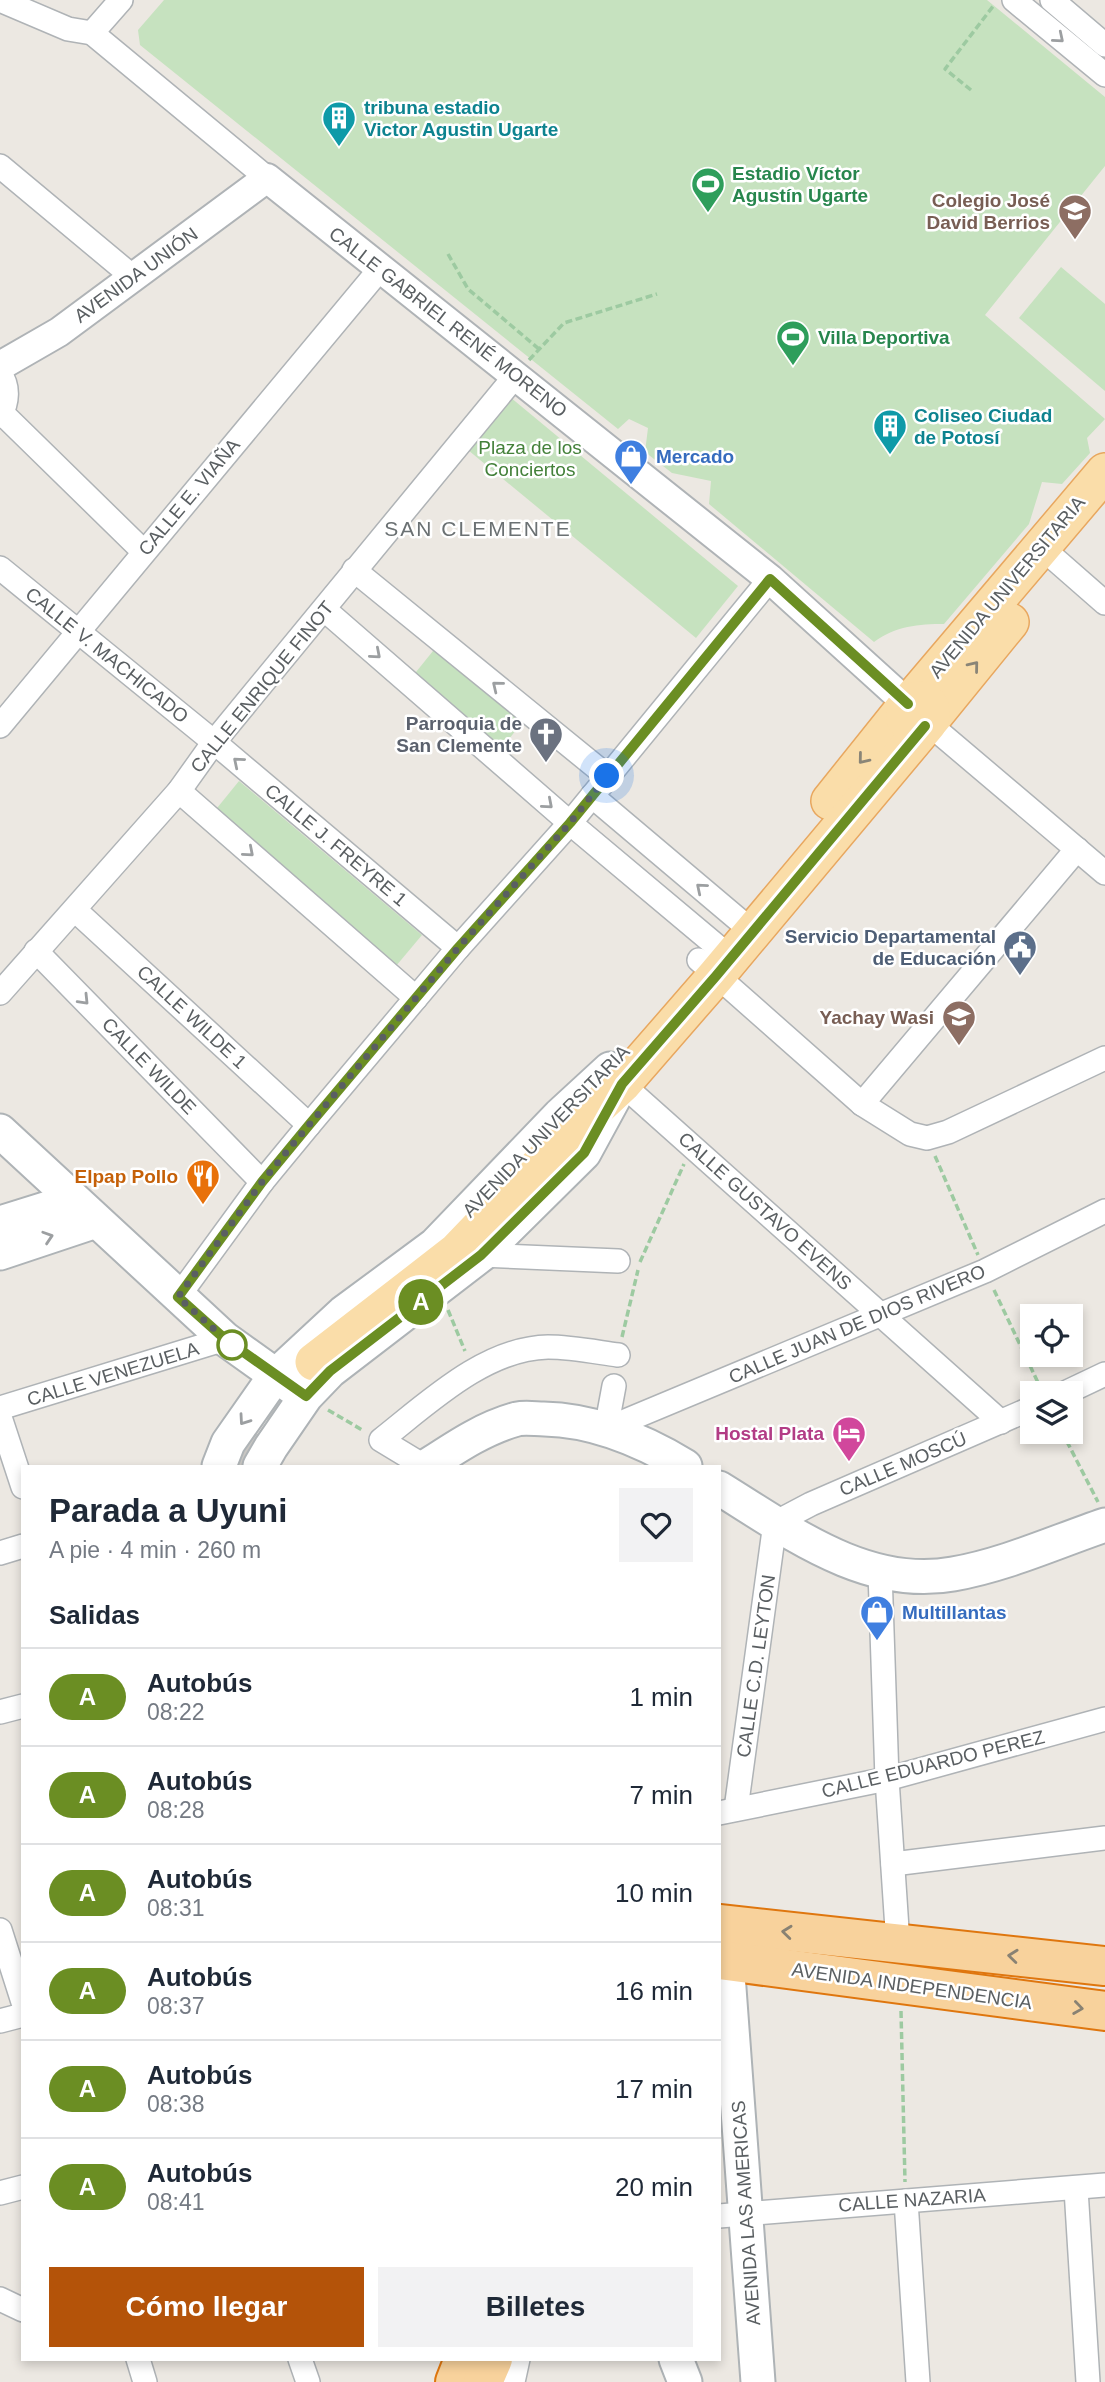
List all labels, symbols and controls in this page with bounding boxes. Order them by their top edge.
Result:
one-way arrow [1052,29,1064,42]
place label: tribuna estadio Victor Agustin Ugarte [364,97,558,140]
building icon: tribuna estadio Victor Agustin Ugarte [320,99,358,148]
place label: Estadio Víctor Agustín Ugarte [732,163,868,206]
sports icon: Estadio Víctor Agustín Ugarte [689,165,727,214]
place label: Colegio José David Berrios [926,190,1050,233]
school or university icon: Colegio José David Berrios [1056,192,1094,241]
street label: AVENIDA UNIÓN [70,223,202,327]
street label: CALLE GABRIEL RENÉ MORENO [325,223,571,421]
sports icon: Villa Deportiva [774,318,812,367]
place label: Villa Deportiva [818,327,950,348]
place label: Coliseo Ciudad de Potosí [914,405,1052,448]
building icon: Coliseo Ciudad de Potosí [871,407,909,456]
street label: CALLE E. VIAÑA [134,434,244,560]
park label: Plaza de los Conciertos [478,437,582,480]
shop icon: Mercado [612,437,650,486]
place label: Mercado [656,446,734,467]
street label: AVENIDA UNIVERSITARIA [925,492,1089,682]
district label: SAN CLEMENTE [384,517,572,540]
street label: CALLE V. MACHICADO [21,583,193,727]
street label: CALLE ENRIQUE FINOT [186,597,338,777]
one-way arrow [368,646,381,658]
one-way arrow [966,662,978,675]
one-way arrow [492,682,504,695]
place label: Parroquia de San Clemente [396,713,522,756]
church icon: Parroquia de San Clemente [527,715,565,764]
one-way arrow [859,752,872,764]
one-way arrow [233,758,246,770]
your location [589,758,624,793]
street label: CALLE J. FREYRE 1 [261,780,411,910]
one-way arrow [540,796,553,808]
one-way arrow [241,844,254,856]
one-way arrow [696,883,709,896]
place label: Servicio Departamental de Educación [785,926,996,969]
public building icon: Servicio Departamental de Educación [1001,928,1039,977]
street label: CALLE WILDE 1 [132,960,252,1074]
one-way arrow [75,992,88,1005]
school or university icon: Yachay Wasi [940,998,978,1047]
place label: Yachay Wasi [820,1007,934,1028]
street label: CALLE WILDE [97,1013,201,1119]
street label: AVENIDA UNIVERSITARIA [458,1041,634,1221]
street label: CALLE GUSTAVO EVENS [674,1128,856,1294]
restaurant icon: Elpap Pollo [184,1157,222,1206]
place label: Elpap Pollo [75,1166,178,1187]
one-way arrow [42,1231,54,1245]
street label: CALLE JUAN DE DIOS RIVERO [726,1260,988,1388]
line badge: A [398,1279,444,1325]
text: A [412,1288,430,1315]
map controls [1020,1304,1083,1444]
button: locate [1020,1304,1083,1367]
unlabelled marker [217,1330,247,1360]
street label: CALLE VENEZUELA [25,1338,202,1410]
button: layers [1020,1381,1083,1444]
one-way arrow [240,1412,252,1425]
hotel icon: Hostal Plata [830,1414,868,1463]
place label: Hostal Plata [715,1423,824,1444]
street label: CALLE MOSCÚ [836,1428,970,1500]
button: heart [619,1488,693,1562]
text: Parada a Uyuni [49,1492,287,1529]
text: A pie · 4 min · 260 m [49,1537,261,1563]
street label: CALLE C.D. LEYTON [733,1573,779,1759]
shop icon: Multillantas [858,1593,896,1642]
text: Salidas [49,1600,140,1630]
place label: Multillantas [902,1602,1007,1623]
text: Autobús [147,1668,252,1698]
text: 1 min [629,1682,693,1712]
text: A [79,1683,96,1710]
text: 08:22 [147,1699,205,1725]
street label: CALLE EDUARDO PEREZ [819,1726,1047,1802]
text: Autobús [147,1766,252,1796]
text: 7 min [629,1780,693,1810]
text: A [79,1781,96,1808]
text: 08:28 [147,1797,205,1823]
text: Autobús [147,1864,252,1894]
text: 10 min [615,1878,693,1908]
text: A [79,1879,96,1906]
text: 08:31 [147,1895,205,1921]
one-way arrow [781,1924,792,1939]
one-way arrow [1007,1949,1018,1964]
street label: AVENIDA INDEPENDENCIA [790,1959,1034,2013]
text: Autobús [147,1962,252,1992]
text: 16 min [615,1976,693,2006]
text: A [79,1977,96,2004]
text: 08:37 [147,1993,205,2019]
one-way arrow [1072,2000,1084,2015]
text: Autobús [147,2060,252,2090]
text: 17 min [615,2074,693,2104]
text: A [79,2075,96,2102]
text: 08:38 [147,2091,205,2117]
street label: AVENIDA LAS AMERICAS [728,2100,764,2326]
text: Autobús [147,2158,252,2188]
text: 20 min [615,2172,693,2202]
text: A [79,2173,96,2200]
street label: CALLE NAZARIA [838,2184,987,2216]
text: 08:41 [147,2189,205,2215]
button: Cómo llegar [49,2267,364,2347]
button: Billetes [378,2267,693,2347]

